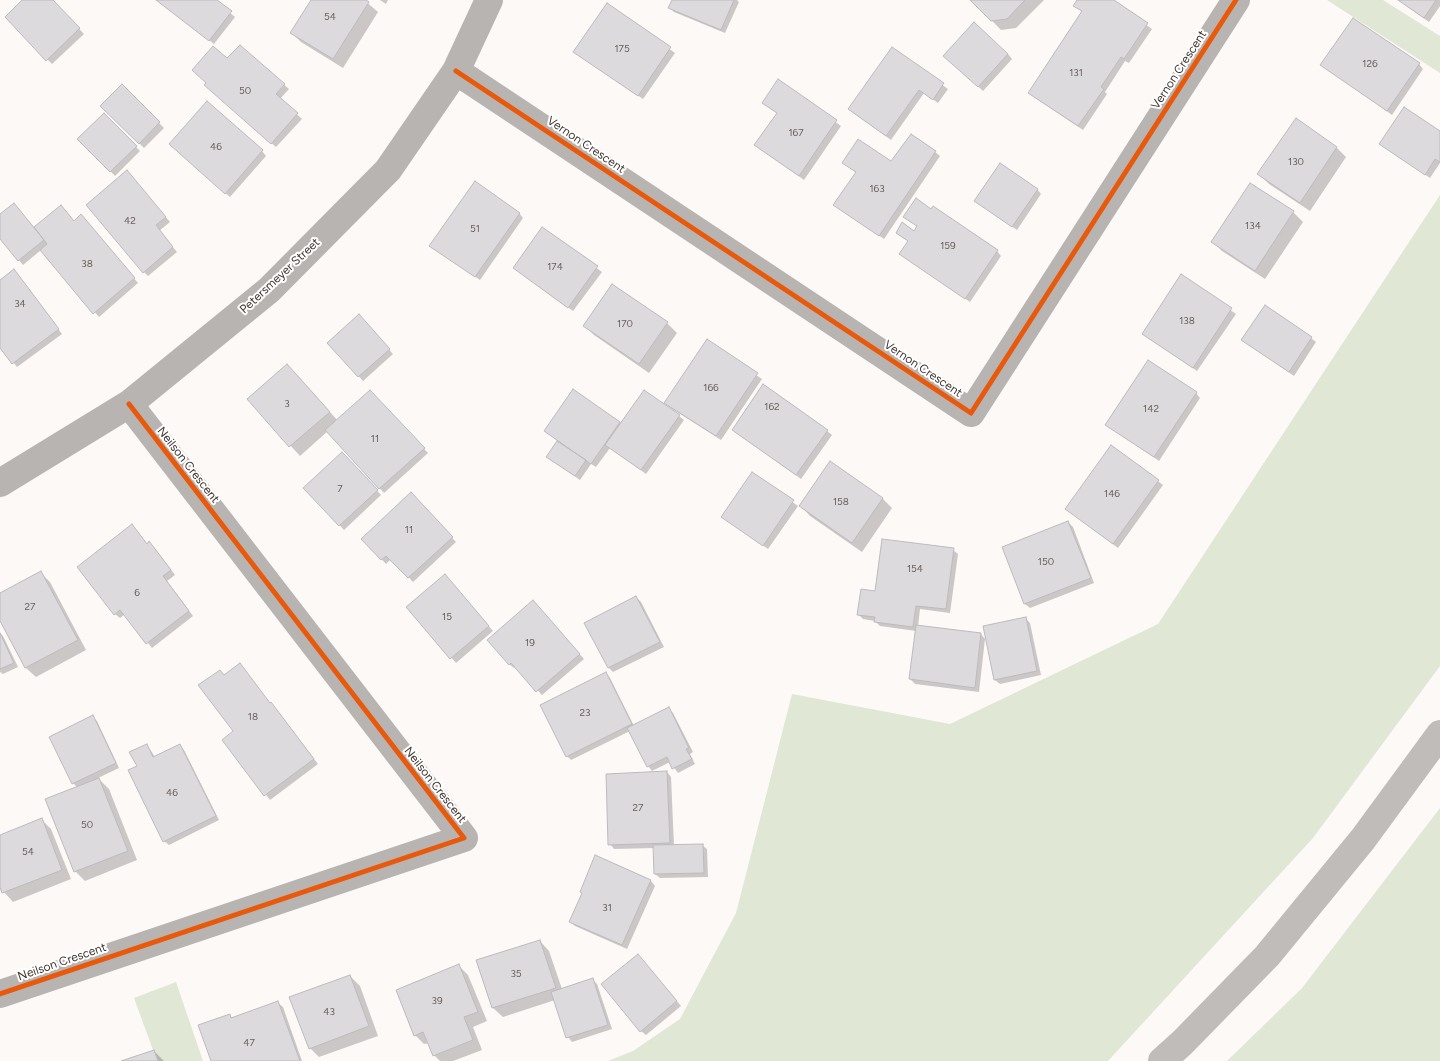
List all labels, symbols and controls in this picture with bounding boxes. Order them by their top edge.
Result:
house number: 54 [324,11,336,23]
street label: Vernon Crescent [1148,28,1210,112]
house number: 175 [614,43,630,55]
house number: 126 [1362,58,1378,70]
house number: 131 [1069,67,1083,79]
house number: 50 [239,85,251,97]
street label: Vernon Crescent [544,114,628,176]
house number: 167 [788,127,804,139]
house number: 46 [210,141,222,153]
house number: 130 [1288,156,1304,168]
house number: 163 [869,183,885,195]
house number: 42 [124,215,136,227]
house number: 134 [1245,220,1261,232]
house number: 51 [470,223,480,235]
street label: Petersmeyer Street [237,235,323,317]
house number: 159 [940,240,956,252]
house number: 38 [81,258,93,270]
house number: 174 [547,261,563,273]
house number: 34 [14,298,26,310]
house number: 138 [1179,315,1195,327]
house number: 170 [617,318,633,330]
street label: Vernon Crescent [881,338,965,400]
house number: 166 [703,382,719,394]
house number: 3 [284,398,290,410]
house number: 162 [764,401,780,413]
house number: 142 [1143,403,1159,415]
street label: Neilson Crescent [154,424,222,506]
house number: 11 [371,433,379,445]
house number: 7 [337,483,343,495]
house number: 146 [1104,488,1120,500]
house number: 158 [833,496,849,508]
house number: 11 [405,524,413,536]
house number: 150 [1038,556,1054,568]
house number: 154 [907,563,923,575]
house number: 6 [134,587,140,599]
house number: 27 [25,601,35,613]
house number: 15 [442,611,452,623]
house number: 19 [525,637,535,649]
house number: 23 [579,707,591,719]
house number: 18 [248,711,258,723]
street label: Neilson Crescent [401,744,469,826]
house number: 46 [166,787,178,799]
house number: 27 [633,802,643,814]
house number: 50 [81,819,93,831]
house number: 54 [22,846,34,858]
house number: 31 [602,902,612,914]
street label: Neilson Crescent [16,940,108,984]
house number: 35 [510,968,522,980]
house number: 39 [431,995,443,1007]
house number: 43 [323,1006,335,1018]
house number: 47 [243,1037,255,1049]

